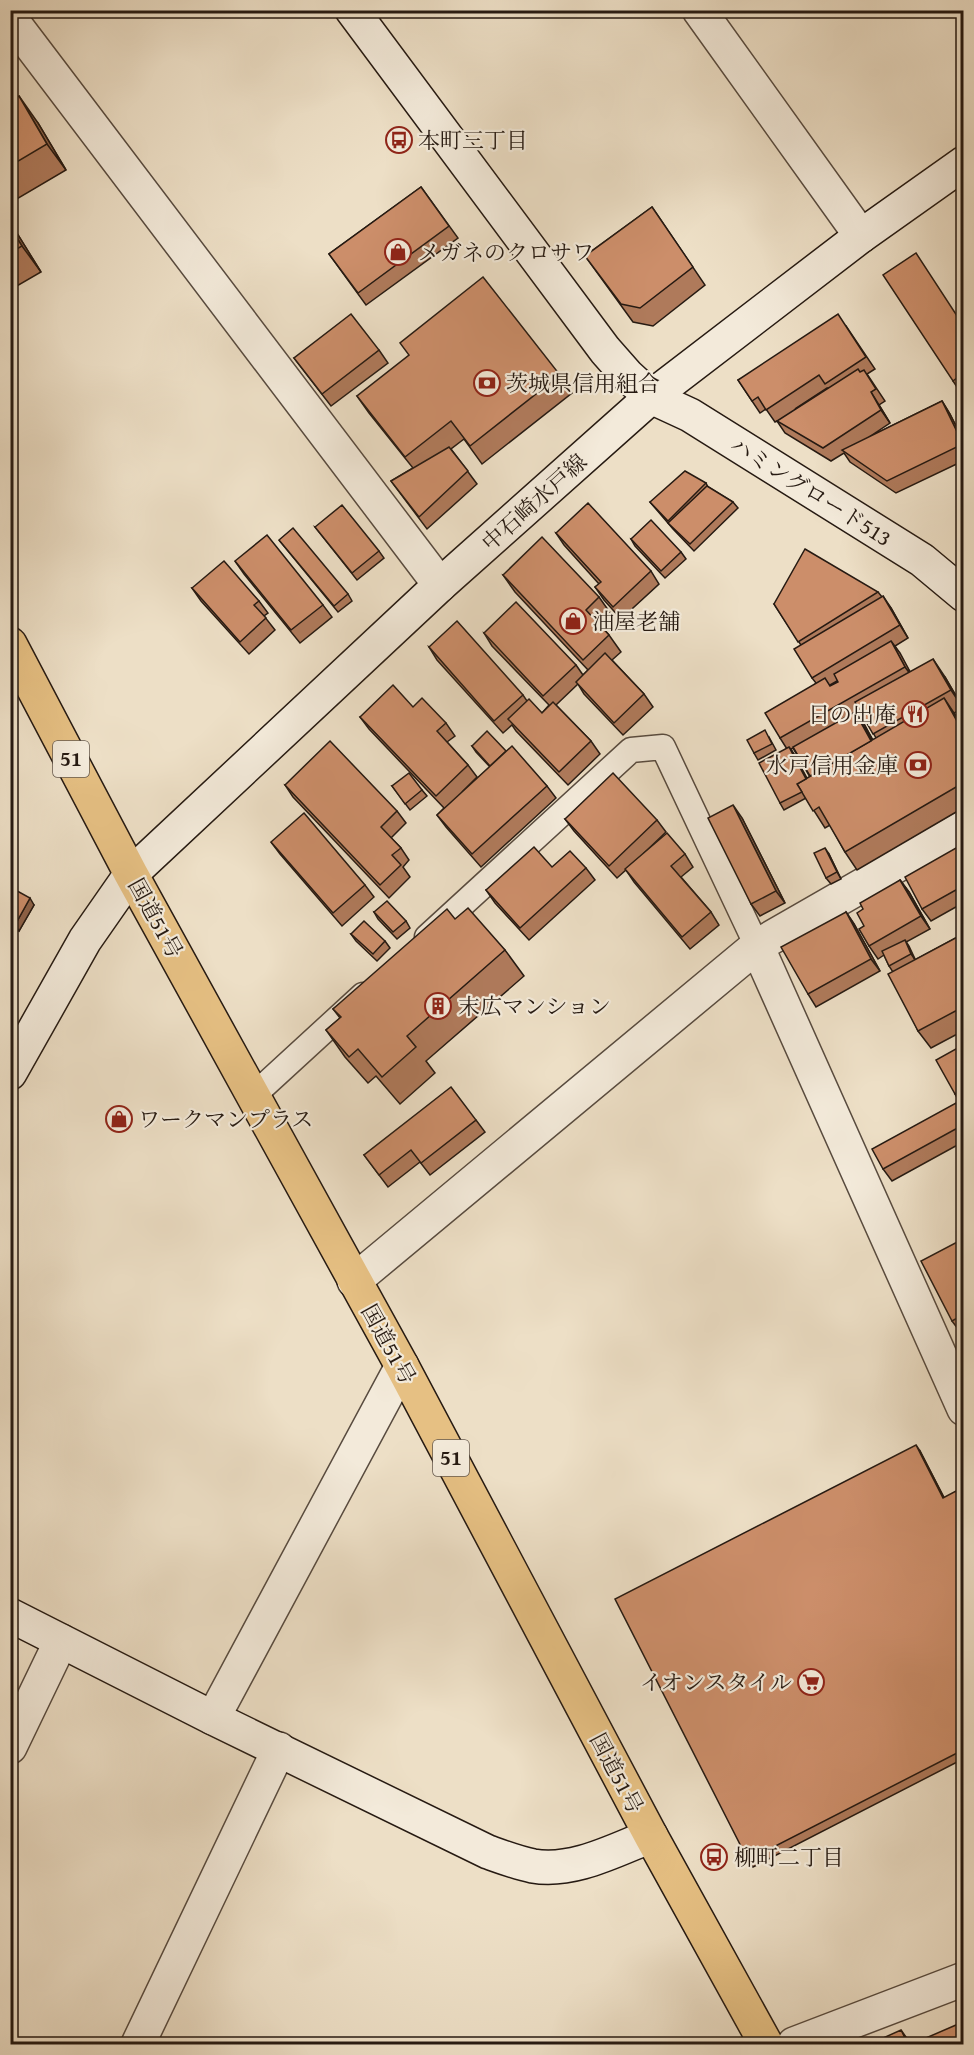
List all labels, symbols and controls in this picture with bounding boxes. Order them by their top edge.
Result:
place label: 本町三丁目 [418,124,528,156]
bus stop icon: 本町三丁目 [384,125,414,155]
place label: メガネのクロサワ [418,236,594,268]
shop icon: メガネのクロサワ [383,237,413,267]
place label: 茨城県信用組合 [506,367,660,399]
bank icon: 茨城県信用組合 [472,368,502,398]
street label: ハミングロード513 [724,428,898,554]
street label: 中石崎水戸線 [474,446,594,558]
place label: 油屋老舗 [592,605,680,637]
shop icon: 油屋老舗 [558,606,588,636]
place label: 日の出庵 [808,698,896,730]
restaurant icon: 日の出庵 [900,699,930,729]
road number: 51 [53,741,89,777]
place label: 水戸信用金庫 [766,749,898,781]
bank icon: 水戸信用金庫 [903,750,933,780]
street label: 国道51号 [121,872,191,964]
place label: 末広マンション [458,990,611,1022]
building icon: 末広マンション [423,991,453,1021]
place label: ワークマンプラス [138,1103,313,1135]
shop icon: ワークマンプラス [104,1104,134,1134]
street label: 国道51号 [354,1298,424,1390]
road number: 51 [433,1440,469,1476]
place label: イオンスタイル [640,1666,792,1698]
supermarket icon: イオンスタイル [796,1667,826,1697]
street label: 国道51号 [582,1727,652,1819]
place label: 柳町二丁目 [734,1841,844,1873]
bus stop icon: 柳町二丁目 [699,1842,729,1872]

